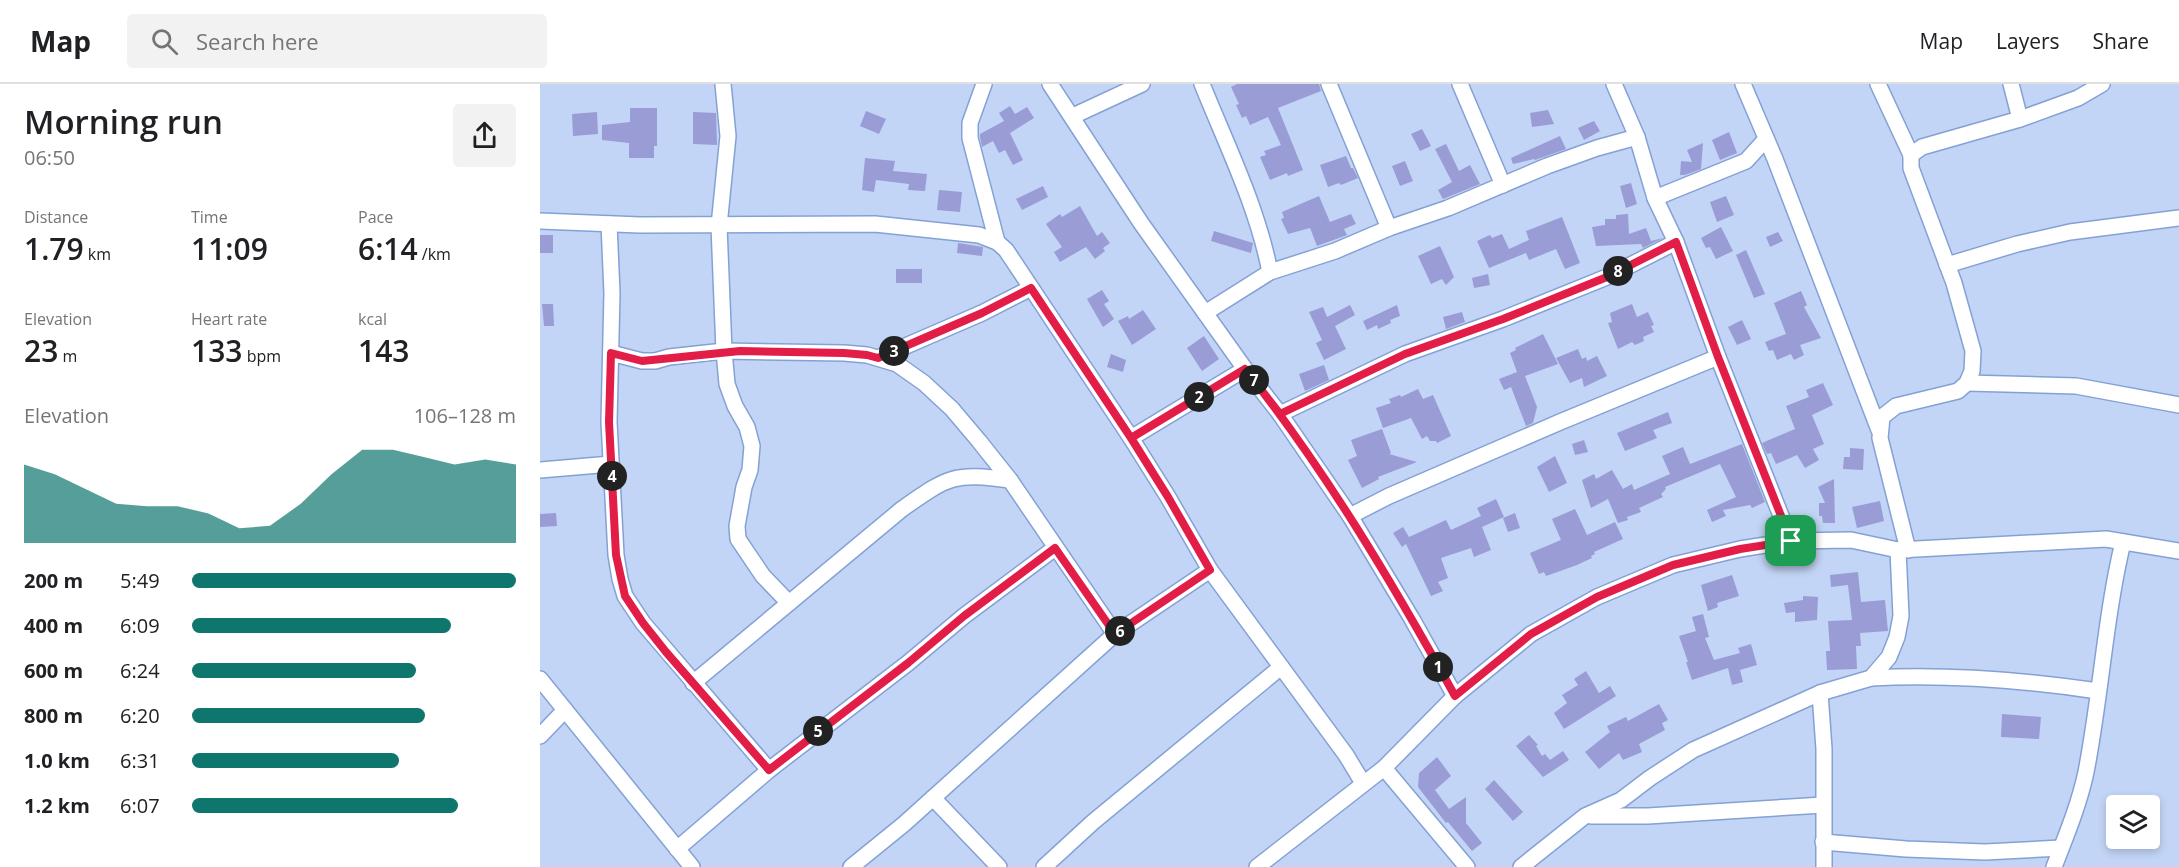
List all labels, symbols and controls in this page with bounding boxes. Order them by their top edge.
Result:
search box [127,14,547,68]
text: Map [30,22,91,60]
icon: search [148,25,181,58]
text: Search here [196,26,319,56]
text: Map [1920,27,1963,55]
text: Layers [1996,27,2060,55]
text: Share [2093,27,2149,55]
text: Morning run [24,99,223,144]
button: share [453,104,516,167]
text: 06:50 [24,144,75,171]
text: Distance [24,206,88,228]
text: Time [191,206,228,228]
text: Pace [358,206,393,228]
text: 1.79 [24,228,84,269]
text: 11:09 [191,228,268,269]
text: 6:14 [358,228,418,269]
text: km [84,243,111,265]
text: /km [418,243,451,265]
pin: 8 [1603,256,1633,286]
text: 8 [1613,260,1623,282]
text: Elevation [24,308,92,330]
text: Heart rate [191,308,267,330]
text: kcal [358,308,387,330]
text: 23 [24,330,58,371]
text: 133 [191,330,242,371]
text: 143 [358,330,409,371]
pin: 3 [879,336,909,366]
text: 3 [889,340,899,362]
text: m [58,345,77,367]
text: bpm [242,345,281,367]
pin: 7 [1239,365,1269,395]
text: 7 [1249,369,1259,391]
pin: 2 [1184,382,1214,412]
text: 2 [1194,386,1204,408]
text: Elevation [24,402,109,429]
text: 106–128 m [414,402,516,429]
pin: 4 [597,461,627,491]
text: 4 [607,465,617,487]
pin [1765,515,1816,566]
icon: arrive [1774,524,1807,557]
text: 200 m [24,567,83,594]
text: 5:49 [120,567,160,594]
text: 400 m [24,612,83,639]
text: 6:09 [120,612,160,639]
pin: 6 [1105,616,1135,646]
text: 6 [1115,620,1125,642]
pin: 1 [1423,652,1453,682]
text: 1 [1433,656,1443,678]
text: 600 m [24,657,83,684]
text: 6:24 [120,657,160,684]
text: 800 m [24,702,83,729]
text: 6:20 [120,702,160,729]
pin: 5 [803,716,833,746]
text: 5 [813,720,823,742]
text: 1.0 km [24,747,90,774]
text: 6:31 [120,747,160,774]
text: 1.2 km [24,792,90,819]
text: 6:07 [120,792,160,819]
map controls [2106,795,2160,849]
button: layers [2106,795,2160,849]

